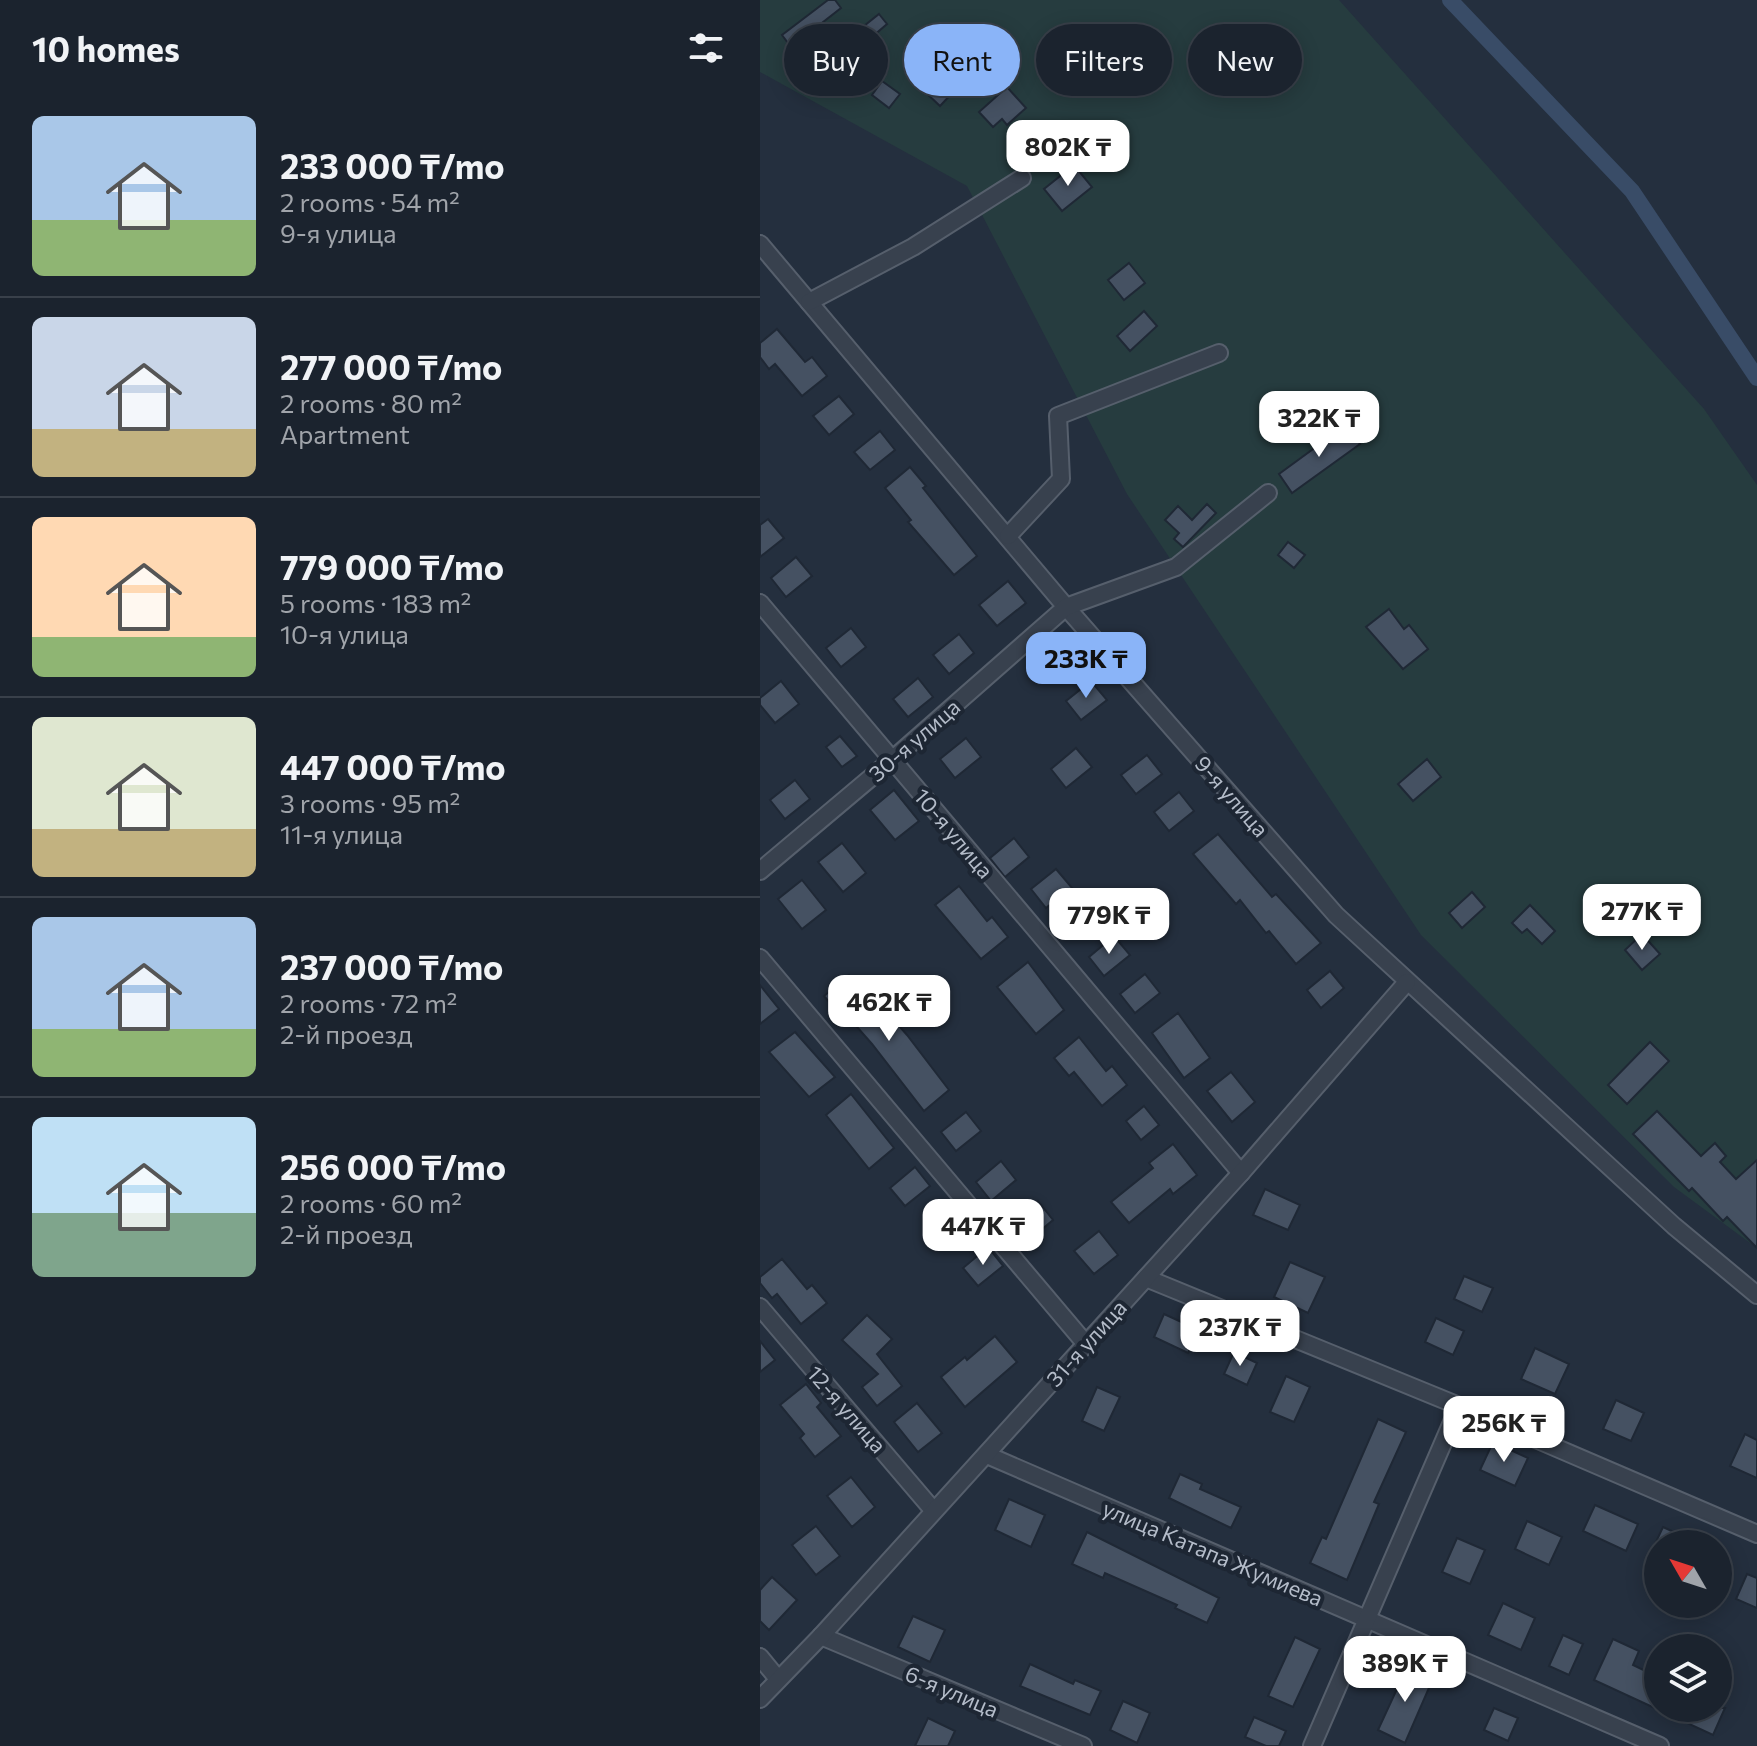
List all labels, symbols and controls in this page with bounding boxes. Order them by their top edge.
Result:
chip: Buy [784,24,888,96]
chip: Rent [904,24,1020,96]
chip: Filters [1036,24,1172,96]
chip: New [1188,24,1302,96]
icon: filters [684,26,728,70]
text: 10 homes [32,27,180,69]
pin: 802K ₸ [1003,120,1133,188]
text: 802K ₸ [1024,130,1112,161]
text: 233 000 ₸/mo [280,144,505,186]
icon: home [96,148,192,244]
text: 2 rooms · 54 m² [280,186,460,217]
text: 9-я улица [280,217,397,248]
text: 277 000 ₸/mo [280,345,502,387]
icon: home [96,349,192,445]
text: 2 rooms · 80 m² [280,387,462,418]
pin: 322K ₸ [1254,391,1384,459]
text: 322K ₸ [1277,401,1361,432]
text: Apartment [280,418,410,449]
text: 779 000 ₸/mo [280,545,504,587]
icon: home [96,549,192,645]
text: 5 rooms · 183 m² [280,587,471,618]
text: 10-я улица [280,618,409,649]
pin: 233K ₸ [1021,632,1151,700]
text: 233K ₸ [1044,642,1128,673]
street label: 30-я улица [863,693,965,787]
text: 447 000 ₸/mo [280,745,506,787]
icon: home [96,749,192,845]
street label: 9-я улица [1189,750,1275,842]
street label: 10-я улица [909,783,999,883]
text: 3 rooms · 95 m² [280,787,460,818]
text: 11-я улица [280,818,403,849]
pin: 277K ₸ [1577,884,1707,952]
pin: 779K ₸ [1044,888,1174,956]
text: 277K ₸ [1601,894,1683,925]
text: 779K ₸ [1067,898,1151,929]
text: 237 000 ₸/mo [280,945,503,987]
icon: home [96,949,192,1045]
pin: 462K ₸ [824,975,954,1043]
text: 462K ₸ [846,985,932,1016]
text: 2 rooms · 72 m² [280,987,457,1018]
text: 2-й проезд [280,1018,412,1049]
text: 256 000 ₸/mo [280,1145,506,1187]
icon: home [96,1149,192,1245]
text: 2 rooms · 60 m² [280,1187,462,1218]
pin: 447K ₸ [918,1199,1048,1267]
text: 447K ₸ [941,1209,1025,1240]
text: 2-й проезд [280,1218,412,1249]
street label: 31-я улица [1040,1294,1132,1392]
pin: 237K ₸ [1175,1300,1305,1368]
text: 237K ₸ [1198,1310,1282,1341]
street label: 12-я улица [802,1360,892,1458]
pin: 256K ₸ [1439,1396,1569,1464]
text: 256K ₸ [1461,1406,1547,1437]
street label: улица Катапа Жумиева [1099,1494,1327,1612]
north arrow [1644,1530,1732,1618]
map controls [1644,1530,1732,1722]
button: layers [1644,1634,1732,1722]
pin: 389K ₸ [1340,1636,1470,1704]
text: 389K ₸ [1362,1646,1448,1677]
street label: 6-я улица [901,1659,1003,1723]

